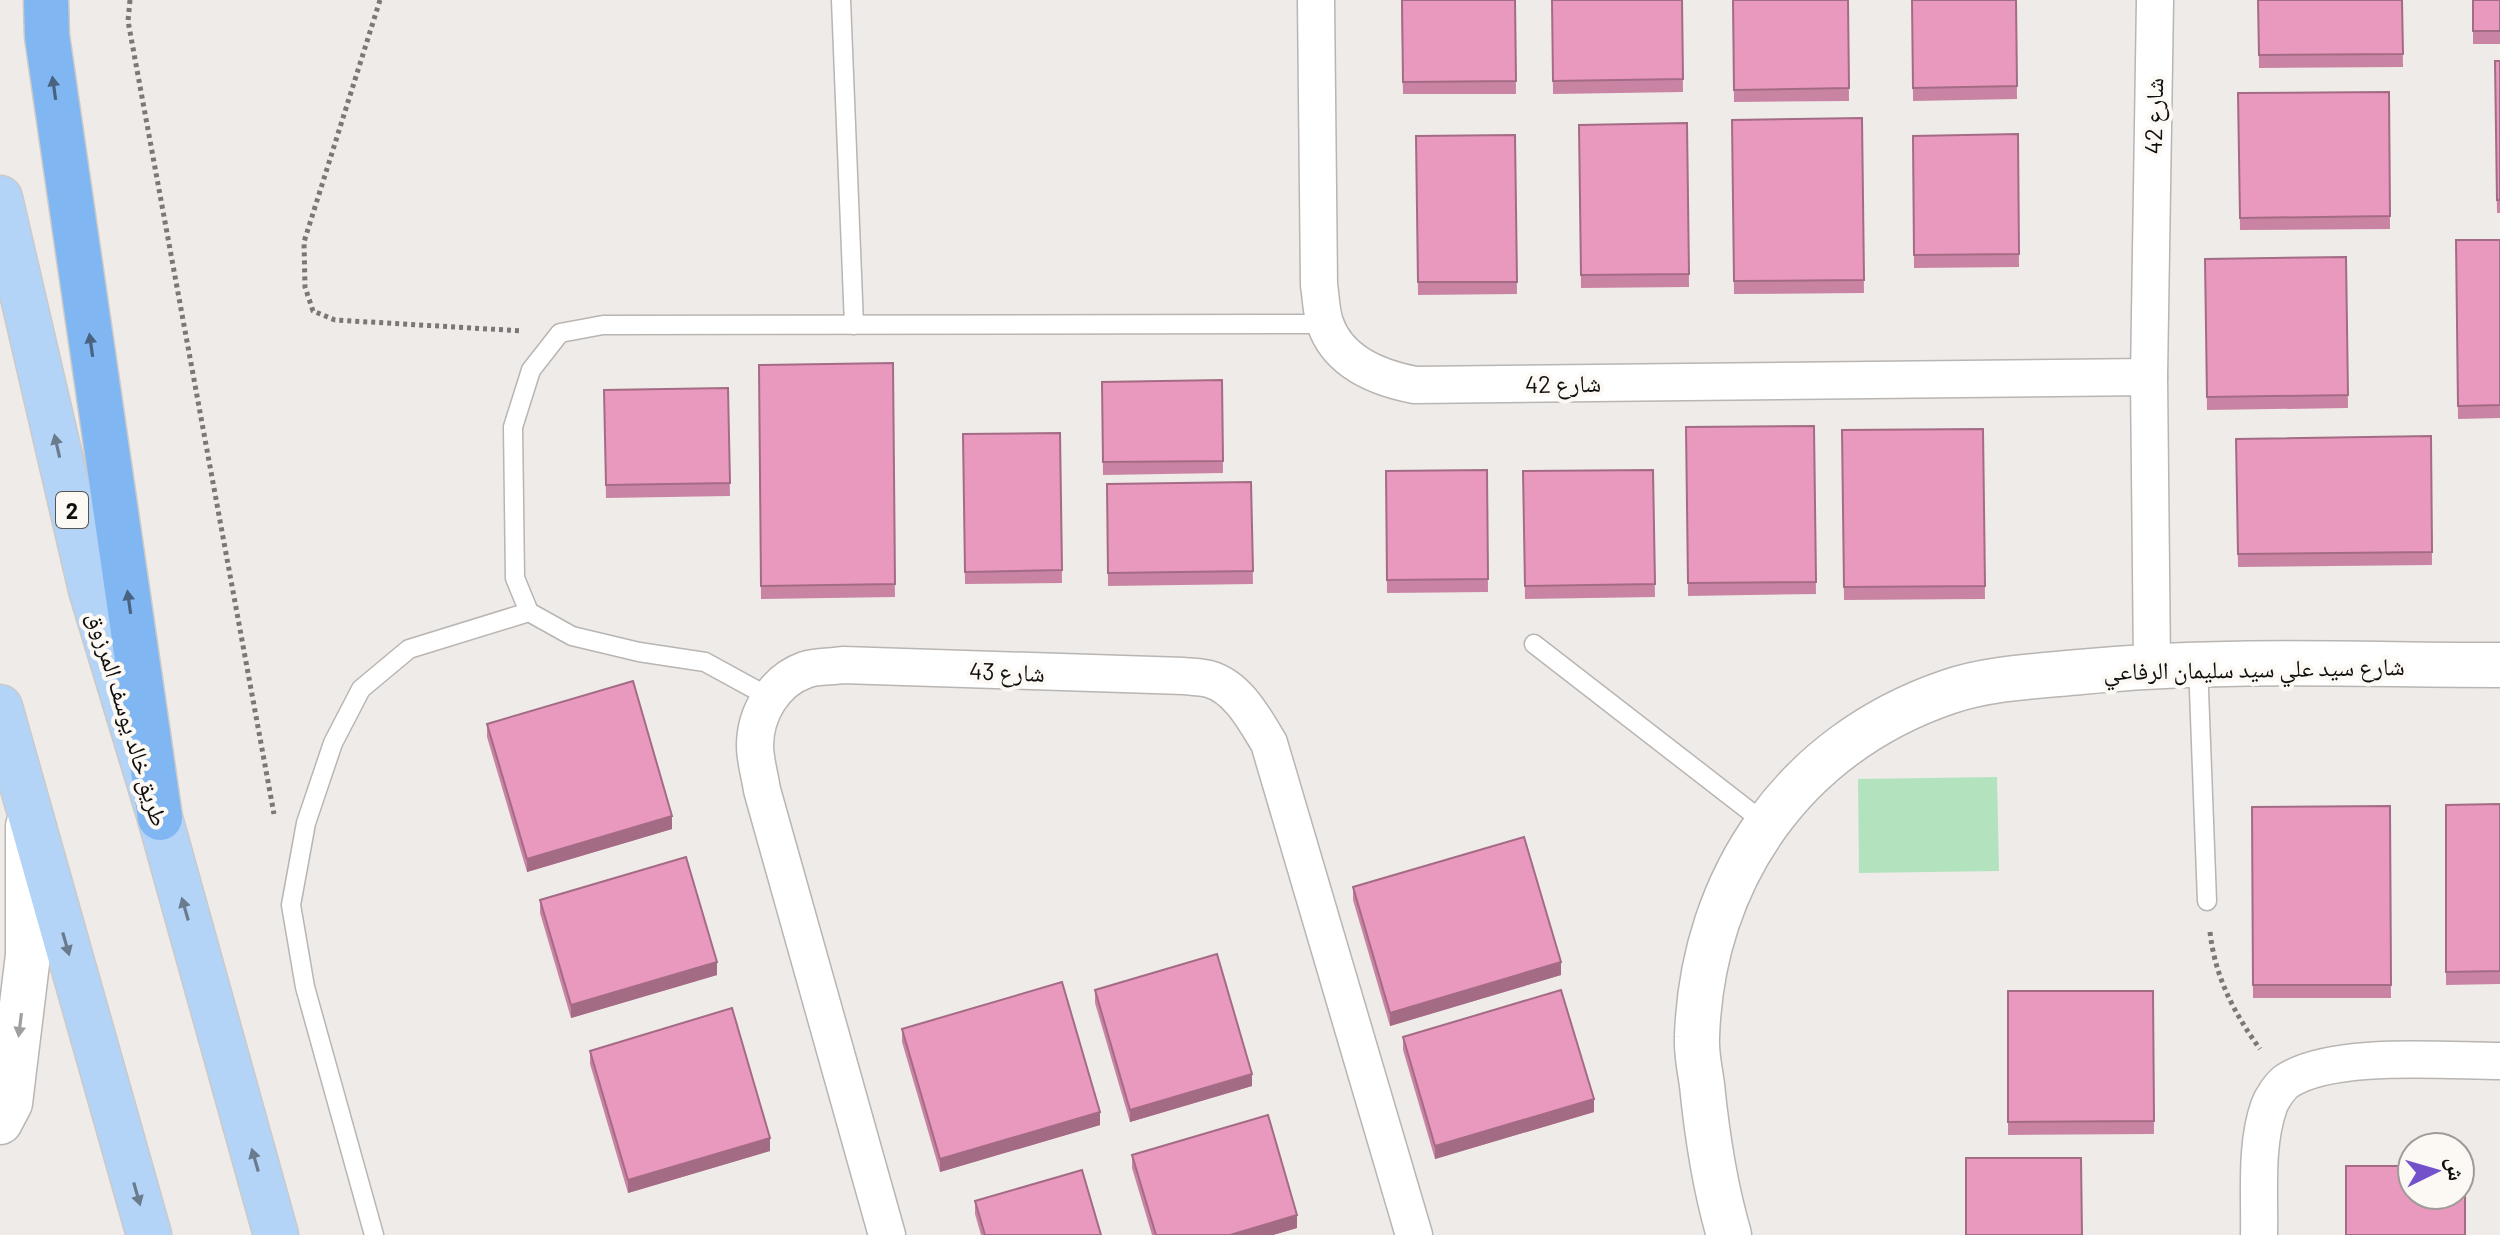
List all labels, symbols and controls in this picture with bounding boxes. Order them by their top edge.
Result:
one-way arrow [47,75,60,100]
street label: شارع 42 [2138,77,2170,155]
one-way arrow [84,332,97,357]
street label: شارع 42 [1524,368,1602,400]
one-way arrow [51,433,63,458]
road number: 2 [56,492,88,528]
one-way arrow [122,589,135,614]
street label: طريق خالد يوسف المرزوق [82,608,175,830]
street label: شارع سيد علي سيد سليمان الرفاعي [2103,651,2405,691]
street label: شارع 43 [968,655,1045,689]
one-way arrow [178,897,191,921]
one-way arrow [60,932,73,956]
one-way arrow [13,1013,26,1038]
north arrow [2396,1131,2476,1211]
one-way arrow [248,1147,261,1171]
text: ش [2441,1156,2471,1182]
one-way arrow [132,1181,144,1206]

